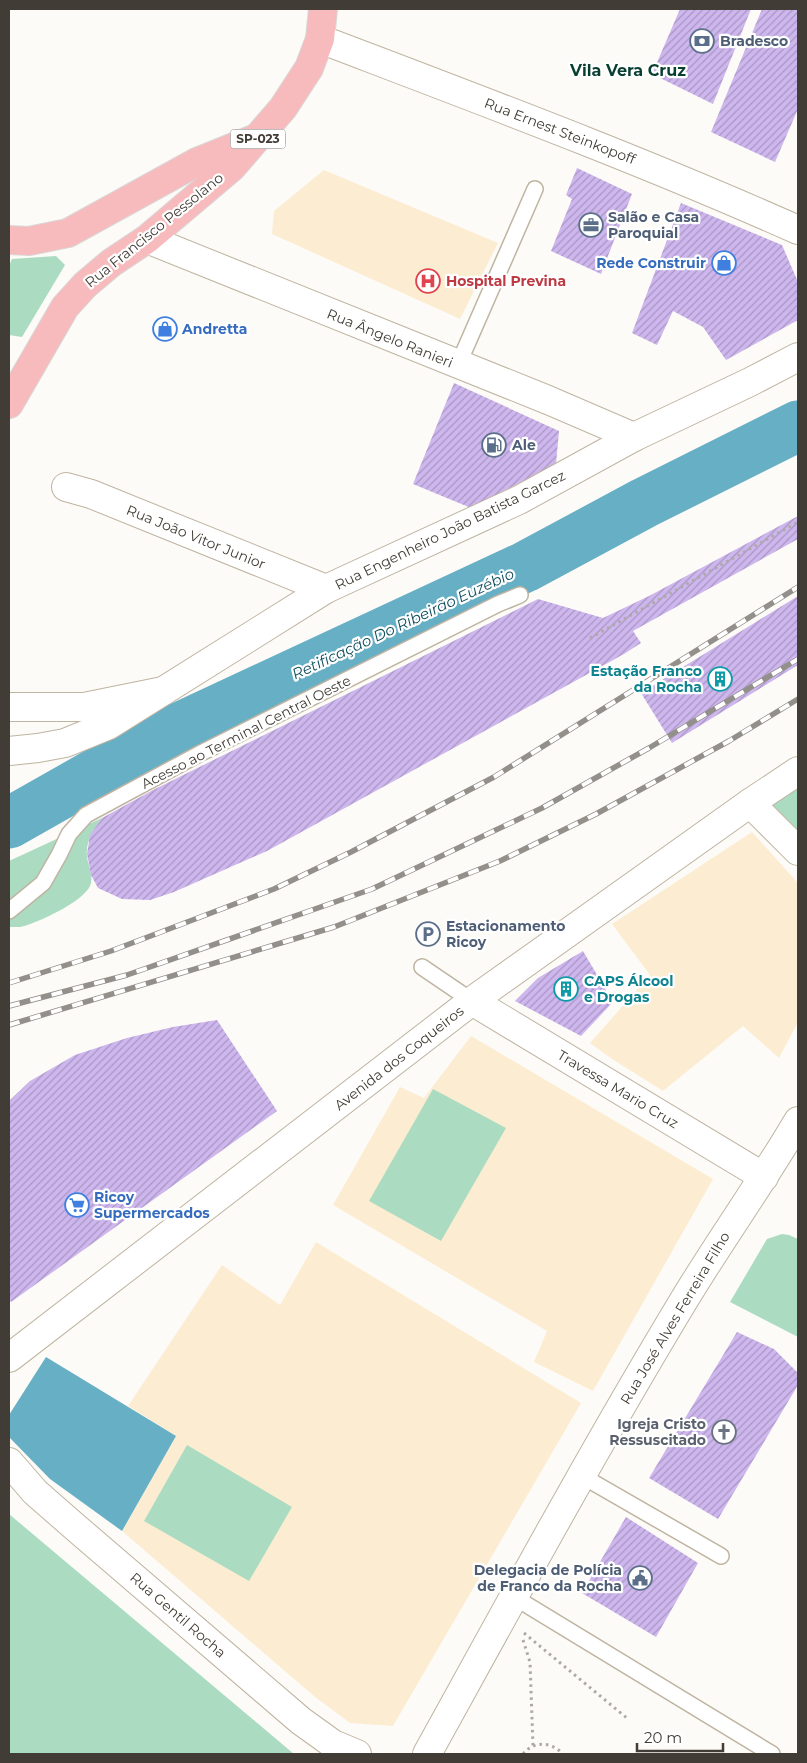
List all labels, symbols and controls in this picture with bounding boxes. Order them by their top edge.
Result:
bank icon: Bradesco [689,28,715,54]
place label: Bradesco [720,32,788,50]
district label: Vila Vera Cruz [569,61,686,80]
street label: Rua Ernest Steinkopoff [482,94,639,169]
road number: SP-023 [230,130,286,148]
street label: Rua Francisco Pessolano [81,169,227,291]
place label: Salão e Casa Paroquial [608,208,699,242]
office icon: Salão e Casa Paroquial [578,212,604,238]
shop icon: Rede Construir [711,250,737,276]
place label: Rede Construir [596,254,706,272]
hospital icon: Hospital Previna [415,268,441,294]
place label: Hospital Previna [446,272,566,290]
street label: Rua Ângelo Ranieri [324,304,456,372]
shop icon: Andretta [152,316,178,342]
place label: Andretta [181,320,247,338]
fuel station icon: Ale [481,432,507,458]
place label: Ale [511,436,536,454]
street label: Rua Engenheiro João Batista Garcez [332,466,568,594]
street label: Rua João Vitor Junior [124,501,269,573]
water label: Retificação Do Ribeirão Euzébio [289,564,517,683]
place label: Estação Franco da Rocha [591,662,702,696]
building icon: Estação Franco da Rocha [707,666,733,692]
street label: Acesso ao Terminal Central Oeste [138,671,354,793]
place label: Estacionamento Ricoy [446,917,566,951]
parking icon: Estacionamento Ricoy [415,921,441,947]
place label: CAPS Álcool e Drogas [584,972,673,1006]
building icon: CAPS Álcool e Drogas [553,976,579,1002]
street label: Avenida dos Coqueiros [331,1002,468,1114]
street label: Travessa Mario Cruz [554,1046,682,1132]
place label: Ricoy Supermercados [94,1188,210,1222]
supermarket icon: Ricoy Supermercados [64,1192,90,1218]
street label: Rua José Alves Ferreira Filho [616,1228,734,1408]
place label: Igreja Cristo Ressuscitado [609,1415,706,1449]
church icon: Igreja Cristo Ressuscitado [711,1419,737,1445]
place label: Delegacia de Polícia de Franco da Rocha [474,1561,622,1595]
public building icon: Delegacia de Polícia de Franco da Rocha [627,1565,653,1591]
street label: Rua Gentil Rocha [126,1568,230,1662]
scale bar [637,1720,723,1752]
text: 20 m [644,1728,682,1747]

